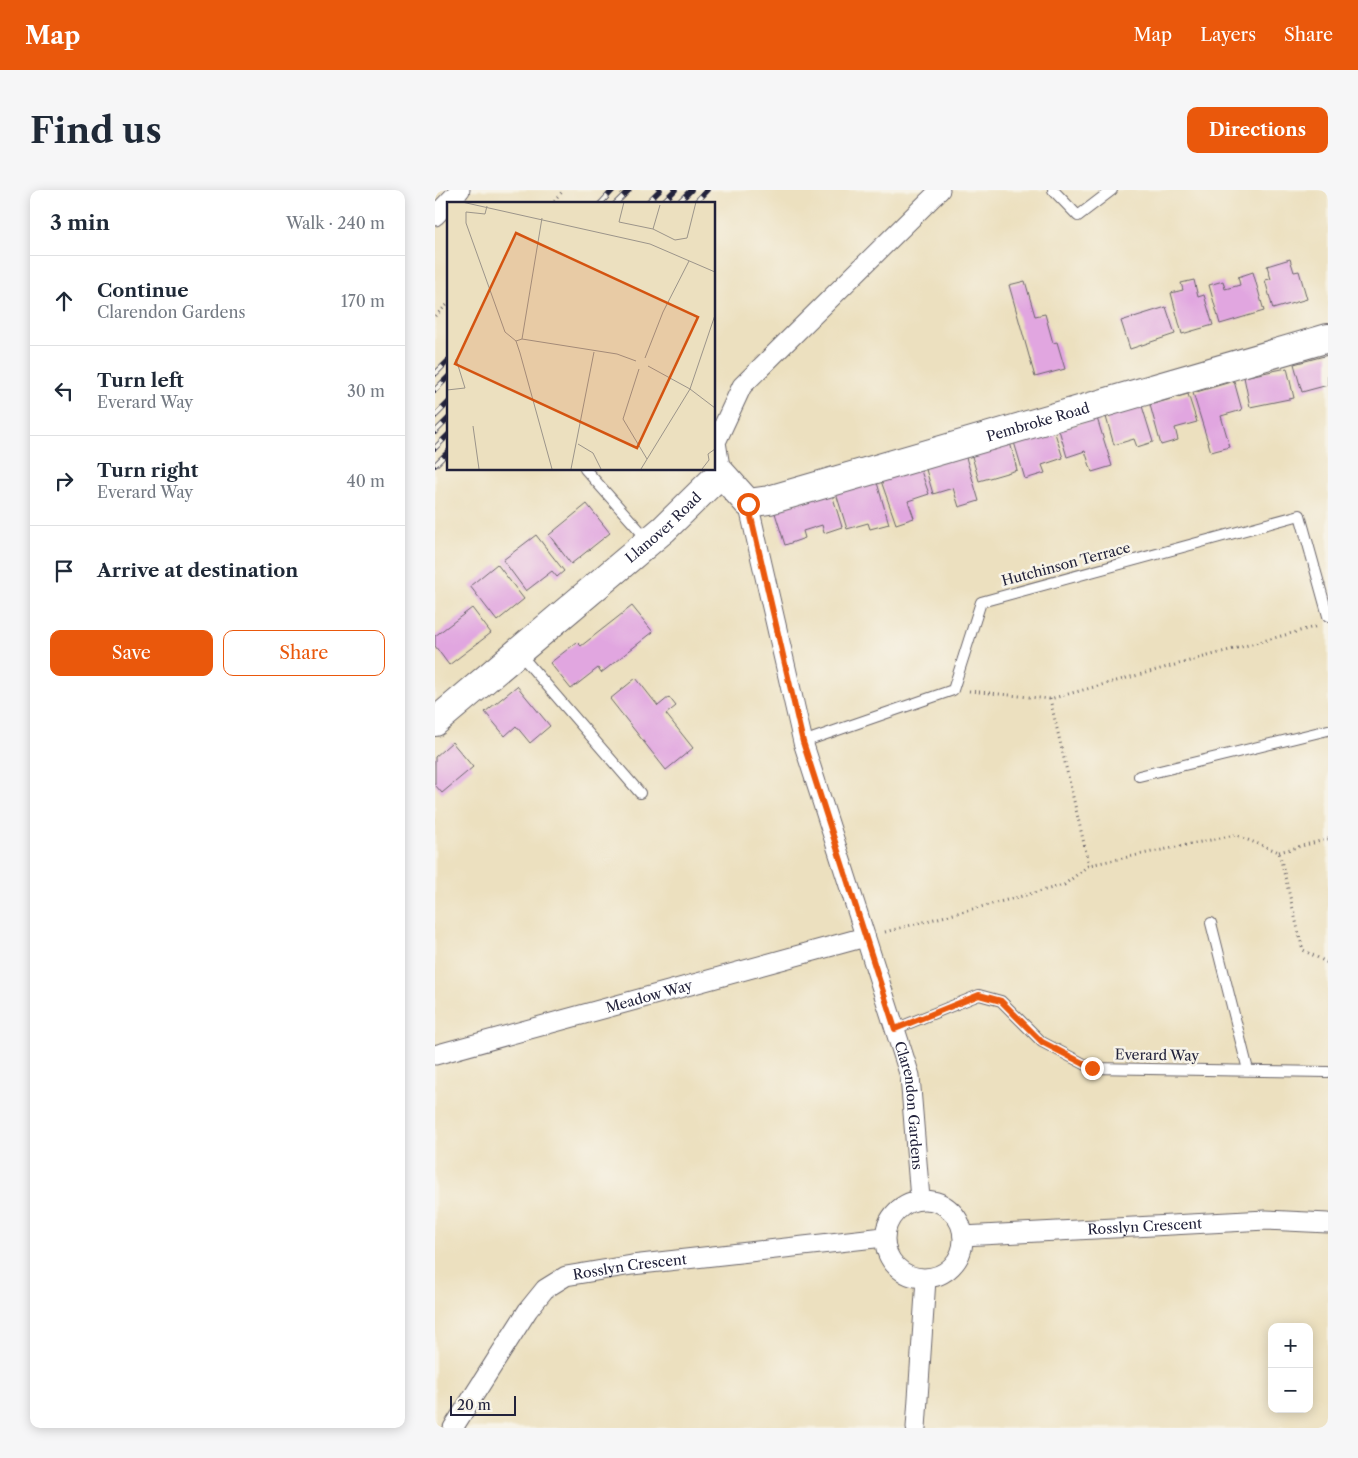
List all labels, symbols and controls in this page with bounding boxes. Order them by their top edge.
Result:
text: Map [25,21,80,50]
text: Map [1134,24,1172,46]
text: Layers [1200,24,1256,46]
text: Share [1284,24,1333,46]
button: Directions [1187,107,1328,153]
text: Find us [30,109,162,152]
inset map [447,202,715,470]
text: 3 min [50,210,110,235]
text: Walk · 240 m [286,213,385,233]
text: Continue [97,279,189,302]
icon: ahead [50,287,78,315]
text: 170 m [341,291,385,311]
text: Clarendon Gardens [97,302,245,322]
text: Turn left [97,369,184,392]
icon: left [50,377,78,405]
text: 30 m [347,381,385,401]
text: Everard Way [97,392,193,412]
street label: Pembroke Road [984,398,1092,445]
text: Turn right [97,459,198,482]
icon: right [50,467,78,495]
text: 40 m [346,471,385,491]
text: Everard Way [97,482,193,502]
street label: Llanover Road [622,488,706,567]
route start [737,493,760,516]
street label: Hutchinson Terrace [1000,538,1133,590]
icon: arrive [50,557,78,585]
text: Arrive at destination [97,559,298,582]
button: Save [50,630,213,676]
button: Share [223,630,385,676]
street label: Meadow Way [604,976,695,1017]
street label: Clarendon Gardens [890,1039,927,1170]
street label: Everard Way [1115,1045,1199,1065]
route end [1081,1057,1104,1080]
street label: Rosslyn Crescent [1087,1214,1203,1238]
street label: Rosslyn Crescent [572,1250,688,1284]
map controls [1268,1323,1313,1413]
button: + [1268,1323,1313,1368]
button: − [1268,1368,1313,1413]
scale bar [450,1393,516,1416]
text: 20 m [457,1396,491,1414]

